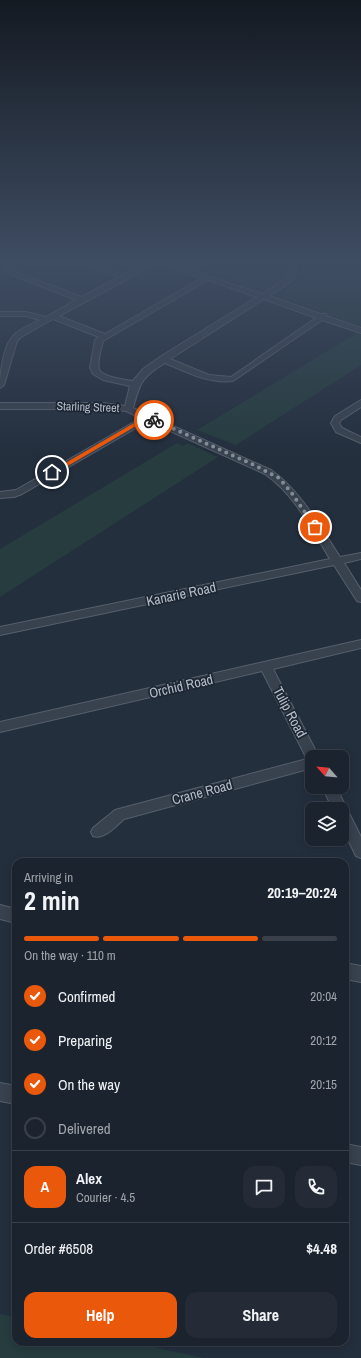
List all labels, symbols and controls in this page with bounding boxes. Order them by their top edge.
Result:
street label: Starling Street [56,398,120,416]
courier [134,400,174,440]
icon: bike [143,409,165,431]
pin [35,455,69,489]
icon: home [41,461,63,483]
pin [298,510,332,544]
icon: bag [304,516,326,538]
street label: Kanarie Road [144,578,218,610]
street label: Orchid Road [147,670,215,702]
street label: Tulip Road [269,683,311,741]
north arrow [305,750,349,794]
map controls [305,750,349,846]
street label: Crane Road [170,775,234,809]
button: layers [305,802,349,846]
text: Arriving in [24,869,73,886]
text: 20:19–20:24 [267,882,337,903]
text: 2 min [24,883,80,918]
text: On the way · 110 m [24,947,116,964]
icon: check [24,985,46,1007]
text: Confirmed [58,986,115,1007]
text: 20:04 [310,988,337,1005]
icon: check [24,1029,46,1051]
text: Preparing [58,1030,112,1051]
text: 20:12 [310,1032,337,1049]
icon: check [24,1073,46,1095]
text: On the way [58,1074,120,1095]
text: 20:15 [310,1076,337,1093]
text: Delivered [58,1118,111,1139]
button: chat [243,1166,285,1208]
button: phone [295,1166,337,1208]
text: Alex [76,1168,102,1189]
text: A [41,1176,49,1197]
text: Courier · 4.5 [76,1189,135,1206]
text: Order #6508 [24,1238,93,1259]
text: $4.48 [306,1238,337,1259]
button: Help [24,1292,177,1338]
button: Share [185,1292,337,1338]

